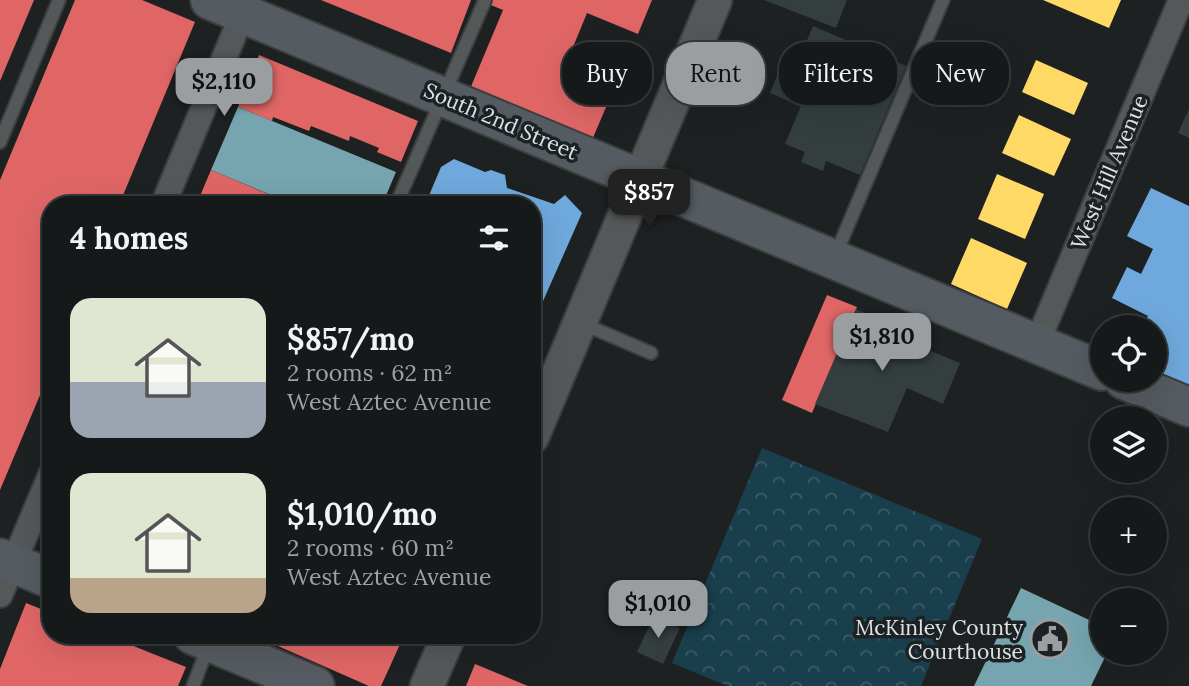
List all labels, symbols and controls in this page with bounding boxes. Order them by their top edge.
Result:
chip: Buy [562,42,652,105]
chip: Rent [666,42,765,105]
chip: Filters [779,42,897,105]
chip: New [911,42,1009,105]
pin: $2,110 [167,58,281,118]
text: $2,110 [192,66,256,95]
street label: South 2nd Street [420,76,583,166]
street label: West Hill Avenue [1064,91,1154,253]
pin: $857 [608,170,690,229]
text: $857 [624,177,674,206]
text: 4 homes [70,219,188,257]
icon: filters [475,219,513,257]
pin: $1,810 [825,314,939,373]
map controls [1090,315,1167,665]
button: locate [1090,315,1167,392]
text: $857/mo [287,320,414,358]
text: $1,810 [849,321,915,350]
icon: home [126,326,210,410]
text: 2 rooms · 62 m² [287,358,452,387]
text: West Aztec Avenue [287,387,491,416]
button: layers [1090,406,1167,483]
text: $1,010/mo [287,495,437,533]
button: + [1090,497,1167,574]
icon: home [126,501,210,585]
text: 2 rooms · 60 m² [287,533,454,562]
text: West Aztec Avenue [287,562,491,591]
pin: $1,010 [601,580,715,640]
text: $1,010 [625,588,691,617]
button: − [1090,588,1167,665]
place label: McKinley County Courthouse [855,614,1023,665]
public building icon: McKinley County Courthouse [1029,618,1071,660]

